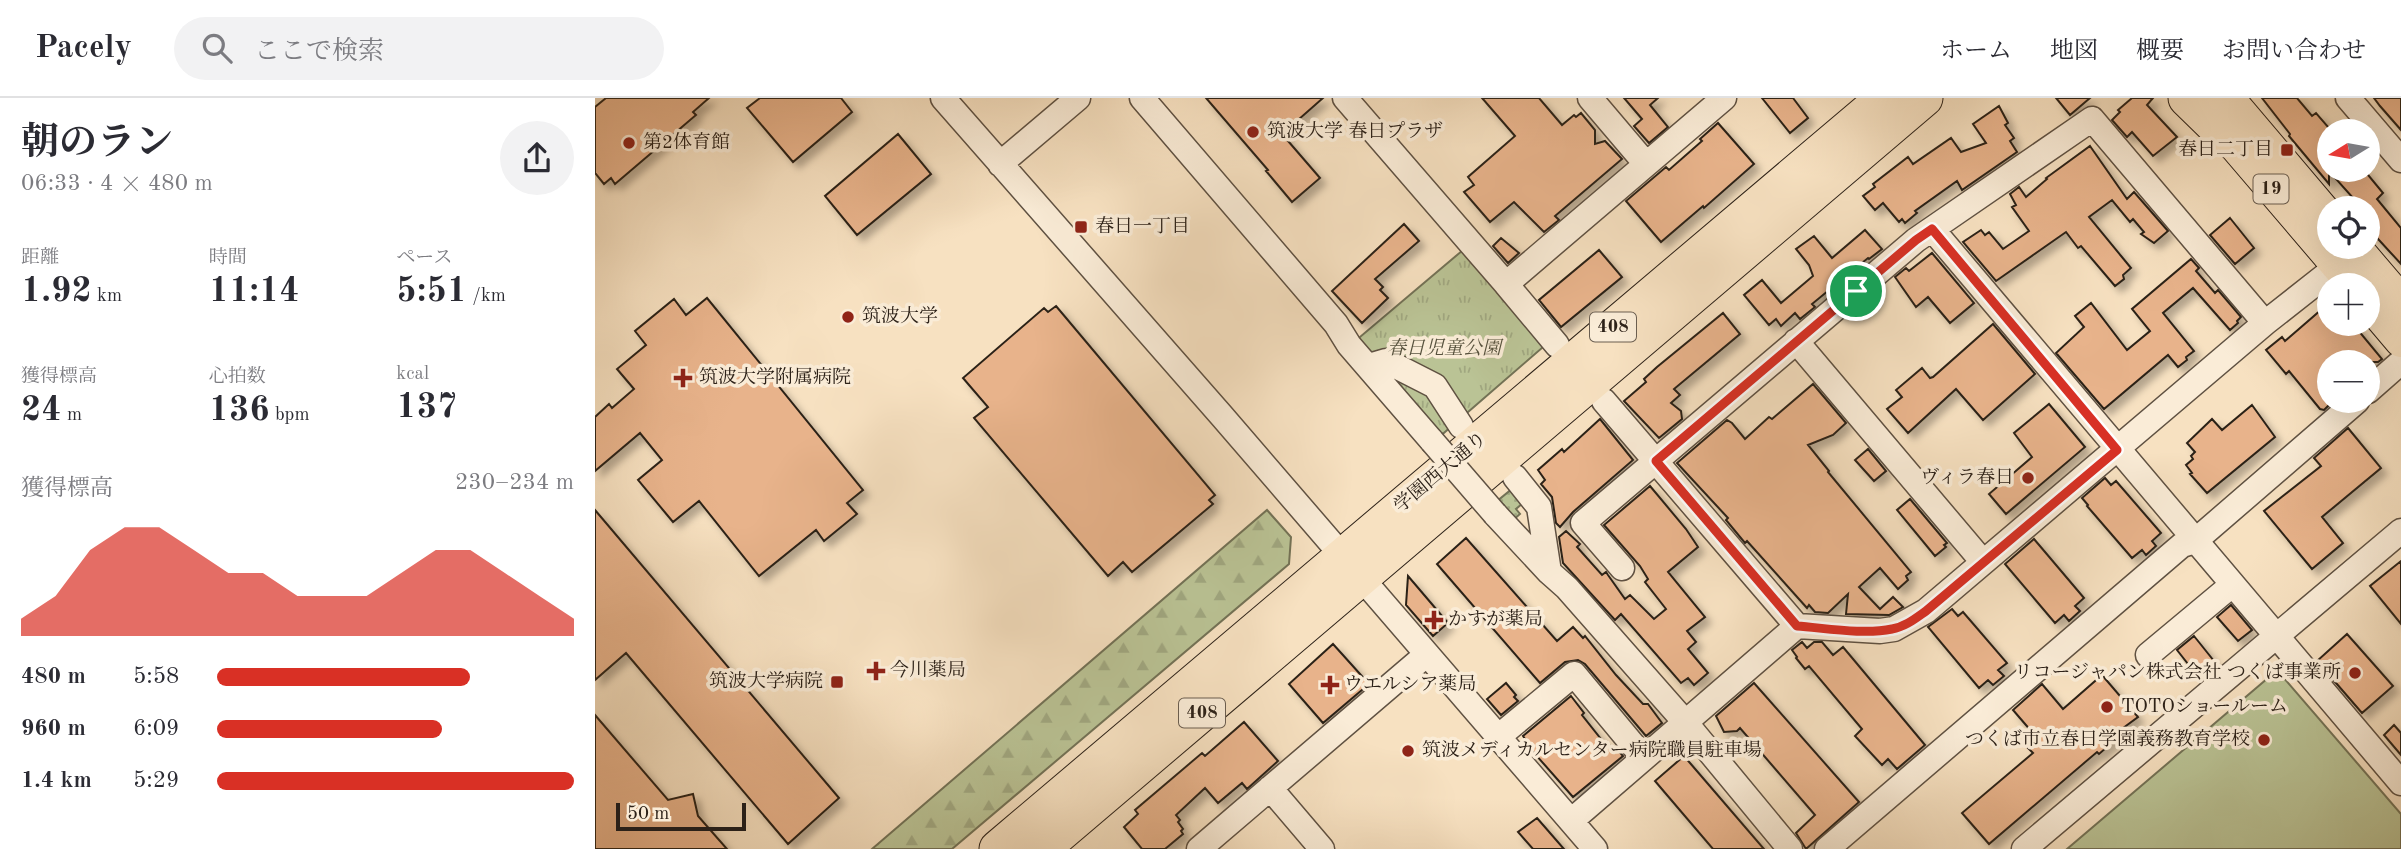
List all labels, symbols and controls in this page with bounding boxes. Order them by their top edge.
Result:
search box [174,17,664,80]
icon: search [198,29,236,67]
text: Pacely [35,32,132,65]
text: ここで検索 [254,39,384,65]
text: ホーム [1940,40,2012,64]
text: 地図 [2050,40,2098,64]
text: 概要 [2136,40,2184,64]
text: お問い合わせ [2222,40,2366,64]
north arrow [2317,119,2380,182]
map controls [2317,119,2380,413]
place label: 筑波大学 春日プラザ [1267,120,1443,142]
button: share [500,121,574,195]
marker: 筑波大学 春日プラザ [1245,124,1261,140]
text: 朝のラン [21,125,173,163]
place label: 第2体育館 [643,132,730,153]
marker: 第2体育館 [621,135,637,151]
place label: 春日二丁目 [2178,138,2273,160]
marker: 春日二丁目 [2279,142,2295,158]
text: 06:33 · 4 × 480 m [21,172,213,195]
road number: 19 [2253,174,2289,204]
button: locate [2317,196,2380,259]
place label: 春日一丁目 [1095,215,1190,237]
marker: 春日一丁目 [1073,219,1089,235]
text: 距離 [21,249,59,268]
text: 時間 [209,249,247,268]
text: ペース [396,249,452,268]
pin [1826,261,1886,321]
icon: arrive [1837,272,1875,310]
button: + [2317,273,2380,336]
text: 1.92 [21,274,92,309]
text: 11:14 [209,274,300,309]
text: 5:51 [396,274,467,309]
text: km [92,287,122,306]
text: /km [467,287,506,306]
place label: 筑波大学 [862,305,938,327]
marker: 筑波大学 [840,309,856,325]
road number: 408 [1590,312,1636,342]
park label: 春日児童公園 [1387,337,1504,359]
button: − [2317,350,2380,413]
text: kcal [396,365,429,384]
place label: 筑波大学附属病院 [699,366,851,388]
text: 獲得標高 [21,368,97,387]
text: 心拍数 [209,368,266,387]
marker: 筑波大学附属病院 [673,368,693,388]
text: 137 [396,390,457,425]
text: 24 [21,393,62,428]
text: 136 [209,393,270,428]
text: m [62,406,82,425]
text: bpm [270,406,310,425]
street label: 学園西大通り [1389,427,1491,517]
place label: ヴィラ春日 [1920,466,2014,488]
marker: ヴィラ春日 [2020,470,2036,486]
text: 230–234 m [455,471,574,494]
text: 獲得標高 [21,477,113,500]
place label: かすが薬局 [1448,609,1543,630]
marker: かすが薬局 [1426,612,1442,628]
place label: 今川薬局 [890,659,966,681]
place label: リコージャパン株式会社 つくば事業所 [2014,661,2341,683]
marker: 今川薬局 [868,663,884,679]
text: 480 m [21,665,86,688]
text: 5:58 [133,665,179,688]
marker: リコージャパン株式会社 つくば事業所 [2347,665,2363,681]
place label: 筑波大学病院 [709,670,823,692]
marker: 筑波大学病院 [829,674,845,690]
place label: ウエルシア薬局 [1344,674,1477,695]
marker: ウエルシア薬局 [1322,677,1338,693]
road number: 408 [1179,698,1225,728]
place label: TOTOショールーム [2121,698,2288,717]
marker: TOTOショールーム [2099,699,2115,715]
text: 960 m [21,717,86,740]
text: 6:09 [133,717,179,740]
place label: つくば市立春日学園義務教育学校 [1965,728,2250,750]
marker: つくば市立春日学園義務教育学校 [2256,732,2272,748]
place label: 筑波メディカルセンター病院職員駐車場 [1422,739,1762,761]
marker: 筑波メディカルセンター病院職員駐車場 [1400,743,1416,759]
text: 1.4 km [21,769,92,792]
text: 5:29 [133,769,179,792]
scale bar [616,800,745,832]
text: 50 m [627,805,669,824]

